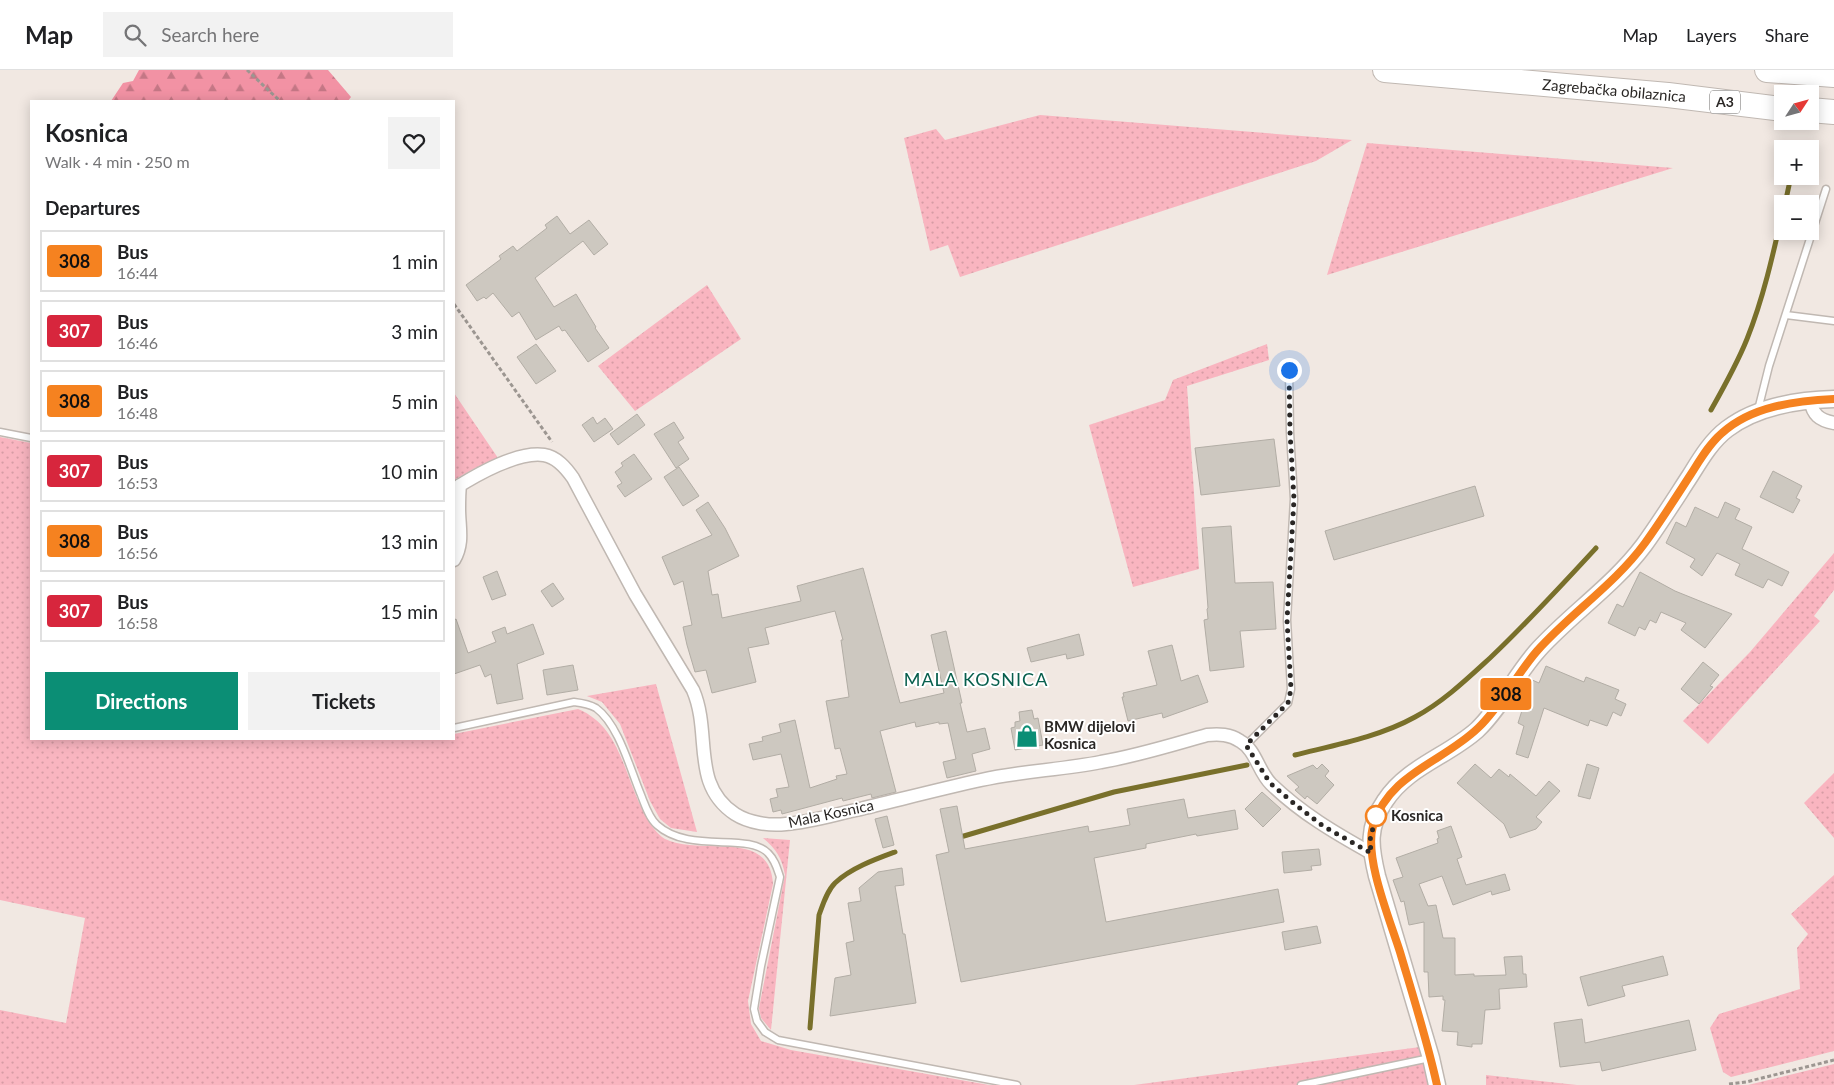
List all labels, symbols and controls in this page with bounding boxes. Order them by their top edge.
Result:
search box [103,12,453,57]
text: Map [25,20,73,49]
icon: search [121,21,149,49]
text: Search here [161,23,259,46]
text: Map [1622,24,1658,46]
text: Layers [1686,24,1737,46]
text: Share [1765,24,1809,46]
street label: Zagrebačka obilaznica [1542,75,1687,105]
north arrow [1774,85,1819,130]
map controls [1774,85,1819,240]
road number: A3 [1710,91,1740,114]
button: heart [388,117,440,169]
text: Kosnica [45,118,128,147]
button: + [1774,140,1819,185]
text: Walk · 4 min · 250 m [45,152,190,171]
button: − [1774,195,1819,240]
text: Departures [45,196,140,219]
text: Bus [117,240,148,263]
text: 308 [59,250,90,272]
text: 1 min [391,250,438,273]
text: 16:44 [117,263,158,282]
text: Bus [117,310,148,333]
text: 307 [59,320,90,342]
text: 3 min [391,320,438,343]
text: 16:46 [117,333,158,352]
your location [1277,358,1302,383]
text: Bus [117,380,148,403]
text: 308 [59,390,90,412]
text: 5 min [391,390,438,413]
text: 16:48 [117,403,158,422]
text: Bus [117,450,148,473]
text: 307 [59,460,90,482]
text: 10 min [380,460,438,483]
text: 16:53 [117,473,158,492]
text: Bus [117,520,148,543]
text: 308 [59,530,90,552]
text: 13 min [380,530,438,553]
text: 16:56 [117,543,158,562]
text: Bus [117,590,148,613]
text: 307 [59,600,90,622]
text: 15 min [380,600,438,623]
text: 16:58 [117,613,158,632]
district label: MALA KOSNICA [904,668,1048,690]
button: Directions [45,672,238,730]
button: Tickets [248,672,440,730]
line badge: 308 [1477,678,1535,710]
text: 308 [1490,683,1522,705]
place label: BMW dijelovi Kosnica [1044,717,1136,752]
shop icon: BMW dijelovi Kosnica [1014,723,1040,749]
street label: Mala Kosnica [786,795,875,831]
marker: Kosnica [1365,805,1387,827]
place label: Kosnica [1391,806,1443,824]

